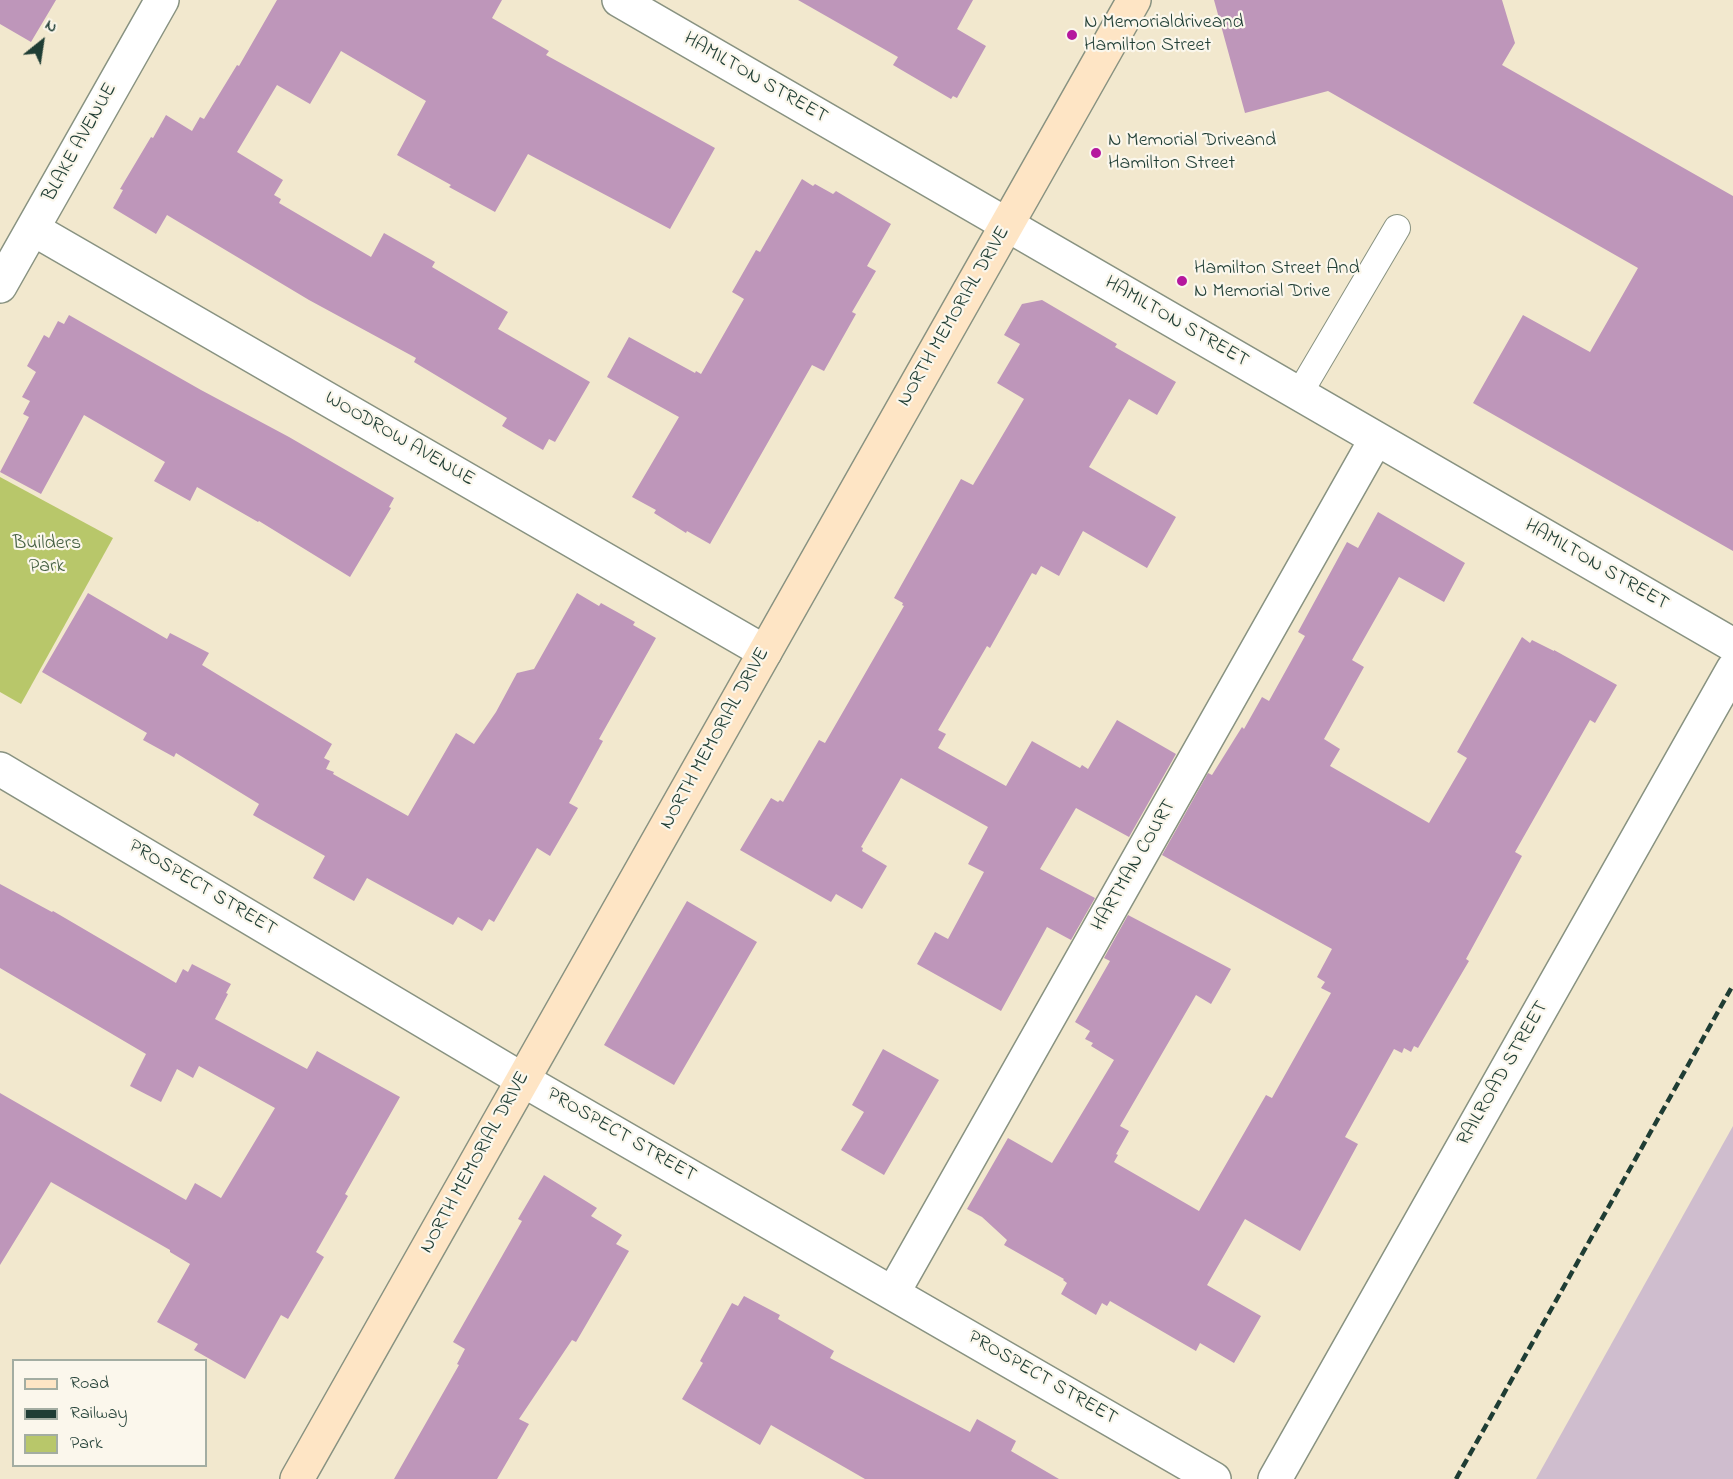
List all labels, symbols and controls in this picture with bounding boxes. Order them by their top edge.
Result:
north arrow [12,12,72,72]
place label: N Memorialdriveand Hamilton Street [1084,12,1244,59]
text: N [40,13,62,40]
street label: HAMILTON STREET [679,28,831,130]
marker: N Memorialdriveand Hamilton Street [1065,28,1079,42]
street label: BLAKE AVENUE [38,79,124,207]
place label: N Memorial Driveand Hamilton Street [1108,130,1276,177]
marker: N Memorial Driveand Hamilton Street [1089,146,1103,160]
street label: NORTH MEMORIAL DRIVE [894,223,1016,411]
place label: Hamilton Street And N Memorial Drive [1194,258,1360,305]
street label: HAMILTON STREET [1100,272,1252,374]
marker: Hamilton Street And N Memorial Drive [1175,274,1189,288]
street label: WOODROW AVENUE [320,387,478,493]
street label: HAMILTON STREET [1520,515,1672,617]
park label: Builders Park [13,533,81,580]
street label: NORTH MEMORIAL DRIVE [656,644,776,834]
street label: HARTMAN COURT [1088,796,1182,936]
street label: PROSPECT STREET [124,835,280,943]
street label: RAILROAD STREET [1453,997,1555,1151]
street label: NORTH MEMORIAL DRIVE [416,1068,536,1258]
street label: PROSPECT STREET [542,1083,700,1189]
street label: PROSPECT STREET [963,1326,1121,1432]
legend [12,1359,207,1467]
text: Road [70,1371,109,1397]
text: Railway [70,1401,127,1427]
text: Park [70,1431,103,1457]

